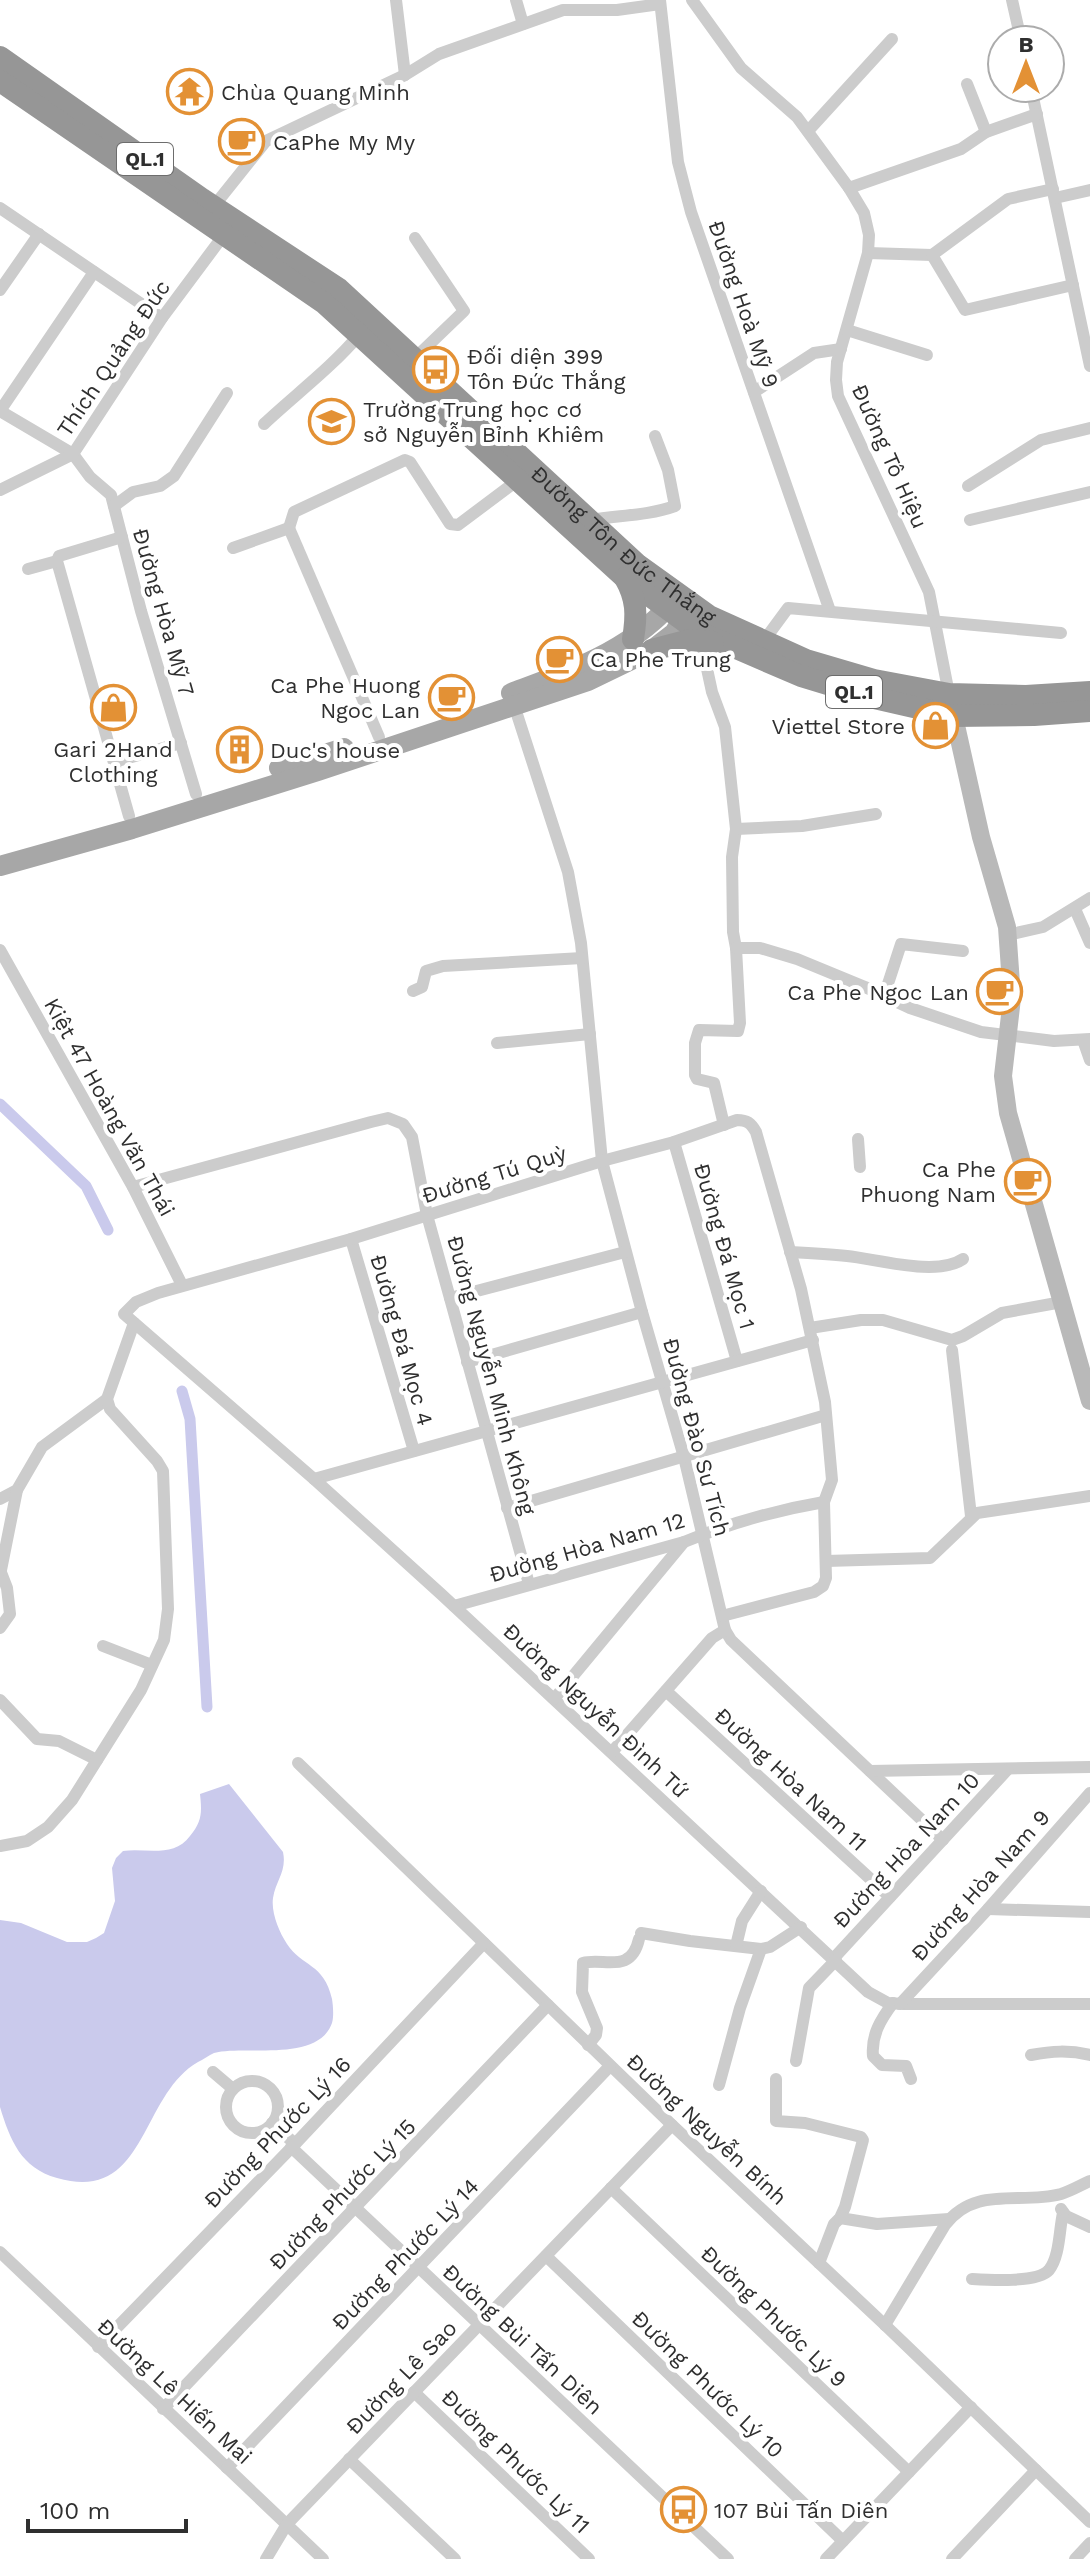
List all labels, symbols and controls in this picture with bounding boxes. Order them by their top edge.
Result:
north arrow [986,24,1066,104]
text: B [1018,32,1034,57]
temple icon: Chùa Quang Minh [166,68,214,116]
place label: Chùa Quang Minh [221,80,410,105]
cafe icon: CaPhe My My [218,118,266,166]
place label: CaPhe My My [273,130,416,155]
road number: QL.1 [117,143,173,175]
street label: Đường Hoà Mỹ 9 [703,217,784,391]
street label: Thích Quảng Đức [52,275,175,441]
place label: Đối diện 399 Tôn Đức Thắng [467,344,626,394]
bus stop icon: Đối diện 399 Tôn Đức Thắng [412,345,460,393]
street label: Đường Tô Hiệu [847,380,932,532]
place label: Trường Trung học cơ sở Nguyễn Bỉnh Khiêm [363,397,604,447]
school or university icon: Trường Trung học cơ sở Nguyễn Bỉnh Khiêm [308,398,356,446]
street label: Đường Tôn Đức Thắng [526,461,721,630]
street label: Đường Hòa Mỹ 7 [128,526,199,699]
cafe icon: Ca Phe Trung [535,635,583,683]
place label: Ca Phe Trung [590,647,731,672]
place label: Ca Phe Huong Ngoc Lan [270,673,420,723]
cafe icon: Ca Phe Huong Ngoc Lan [427,674,475,722]
road number: QL.1 [826,676,882,708]
shop icon: Gari 2Hand Clothing [89,684,137,732]
shop icon: Viettel Store [912,702,960,750]
place label: Viettel Store [772,714,905,739]
building icon: Duc's house [215,726,263,774]
place label: Gari 2Hand Clothing [53,737,173,787]
place label: Duc's house [270,738,400,763]
cafe icon: Ca Phe Ngoc Lan [976,968,1024,1016]
place label: Ca Phe Ngoc Lan [787,980,969,1005]
street label: Kiệt 47 Hoàng Văn Thái [39,994,180,1221]
street label: Đường Tú Quỳ [419,1140,570,1208]
place label: Ca Phe Phuong Nam [860,1157,996,1207]
cafe icon: Ca Phe Phuong Nam [1003,1158,1051,1206]
street label: Đường Đá Mọc 1 [689,1160,760,1332]
street label: Đường Nguyễn Minh Không [442,1233,541,1518]
street label: Đường Đá Mọc 4 [365,1252,438,1428]
street label: Đường Đào Sư Tích [658,1335,735,1539]
street label: Đường Hòa Nam 12 [486,1508,688,1587]
street label: Đường Nguyễn Đình Tứ [498,1618,694,1803]
street label: Đường Hòa Nam 11 [710,1703,872,1856]
street label: Đường Hòa Nam 10 [828,1768,985,1933]
street label: Đường Hòa Nam 9 [906,1805,1055,1966]
street label: Đường Nguyễn Bính [621,2049,792,2210]
street label: Đường Phước Lý 16 [199,2052,356,2213]
street label: Đường Phước Lý 15 [264,2114,421,2275]
street label: Đường Phước Lý 14 [327,2174,484,2335]
street label: Đường Phước Lý 9 [696,2241,852,2392]
street label: Đường Bùi Tấn Diên [438,2259,608,2420]
street label: Đường Phước Lý 10 [627,2306,789,2463]
street label: Đường Lê Hiến Mai [92,2313,257,2469]
street label: Đường Lê Sao [341,2315,462,2439]
street label: Đường Phước Lý 11 [437,2384,595,2538]
scale bar [28,2483,186,2533]
bus stop icon: 107 Bùi Tấn Diên [659,2486,707,2534]
text: 100 m [40,2497,110,2525]
place label: 107 Bùi Tấn Diên [714,2498,888,2523]

